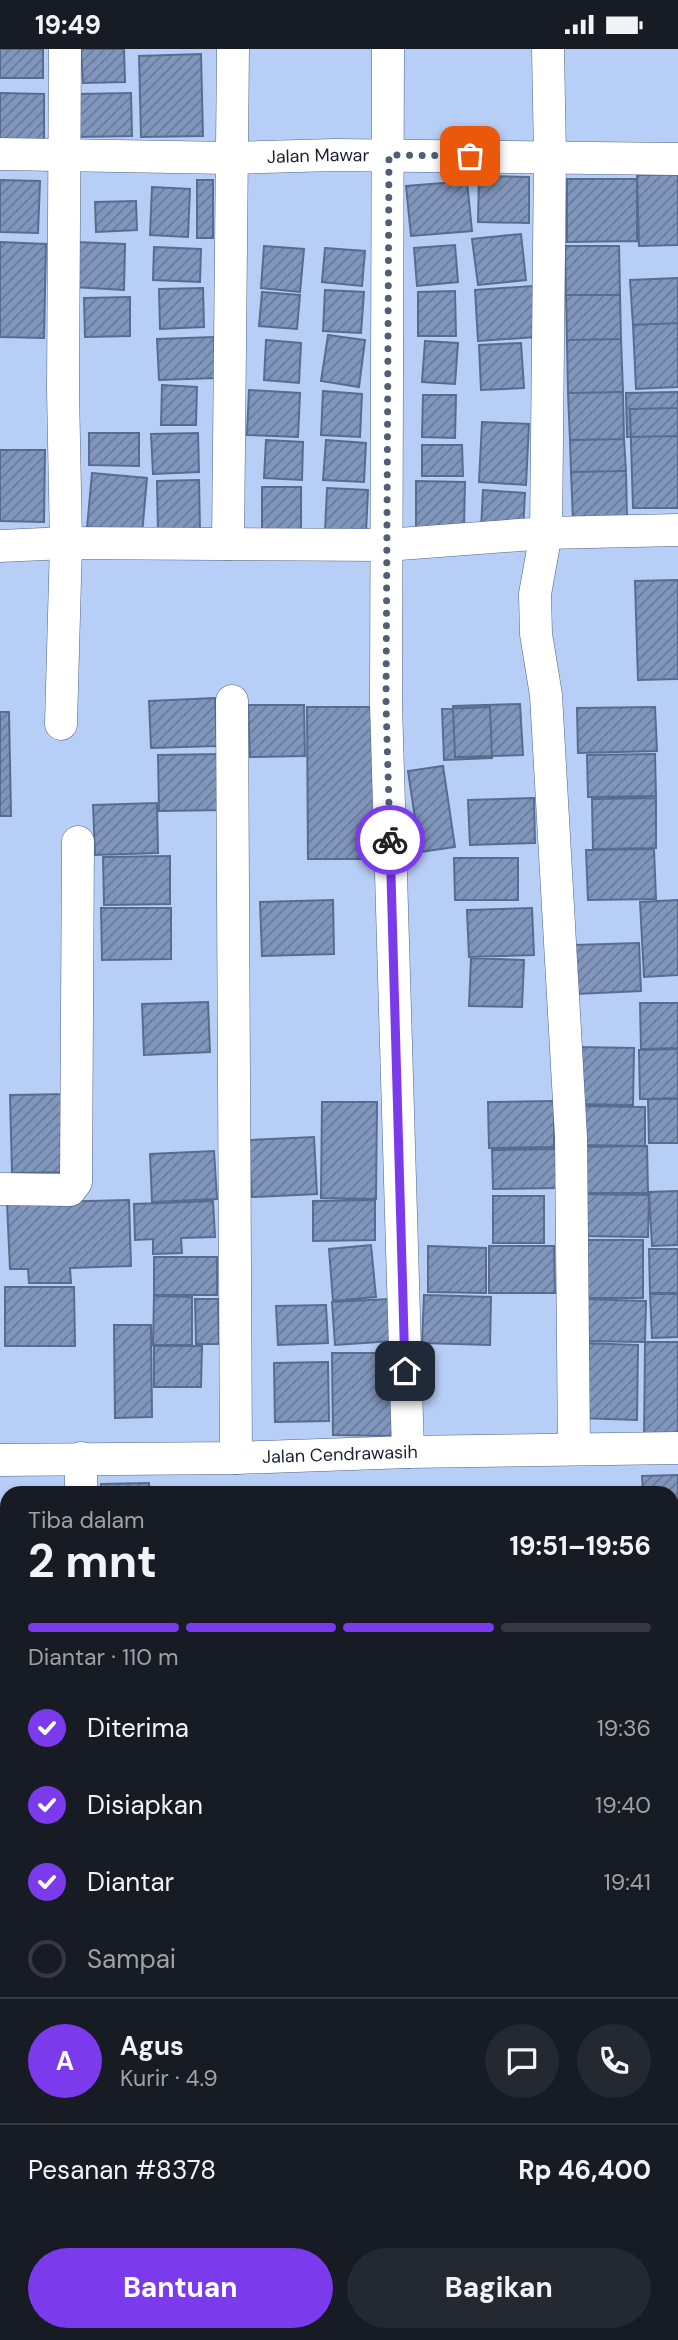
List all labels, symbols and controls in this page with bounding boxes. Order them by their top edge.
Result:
text: 19:49 [35,8,101,42]
pin [440,126,500,186]
icon: bag [451,137,489,175]
street label: Jalan Mawar [266,143,370,169]
courier [355,805,425,875]
icon: bike [371,821,409,859]
pin [375,1341,435,1401]
icon: home [386,1352,424,1390]
street label: Jalan Cendrawasih [262,1440,418,1469]
text: Tiba dalam [28,1505,145,1535]
text: 19:51–19:56 [509,1529,651,1563]
text: 2 mnt [28,1531,157,1591]
text: Diantar · 110 m [28,1642,179,1672]
icon: check [28,1709,66,1747]
text: Diterima [87,1711,189,1745]
text: 19:36 [597,1713,651,1743]
icon: check [28,1786,66,1824]
text: Disiapkan [87,1788,203,1822]
text: 19:40 [595,1790,651,1820]
icon: check [28,1863,66,1901]
text: Diantar [87,1865,174,1899]
text: 19:41 [604,1867,651,1897]
text: Sampai [87,1942,176,1976]
button: chat [485,2024,559,2098]
button: phone [577,2024,651,2098]
text: Agus [120,2029,184,2063]
text: A [56,2044,74,2078]
text: Kurir · 4.9 [120,2063,218,2093]
text: Pesanan #8378 [28,2153,216,2187]
text: Rp 46,400 [518,2153,651,2187]
button: Bantuan [28,2248,333,2328]
button: Bagikan [347,2248,651,2328]

